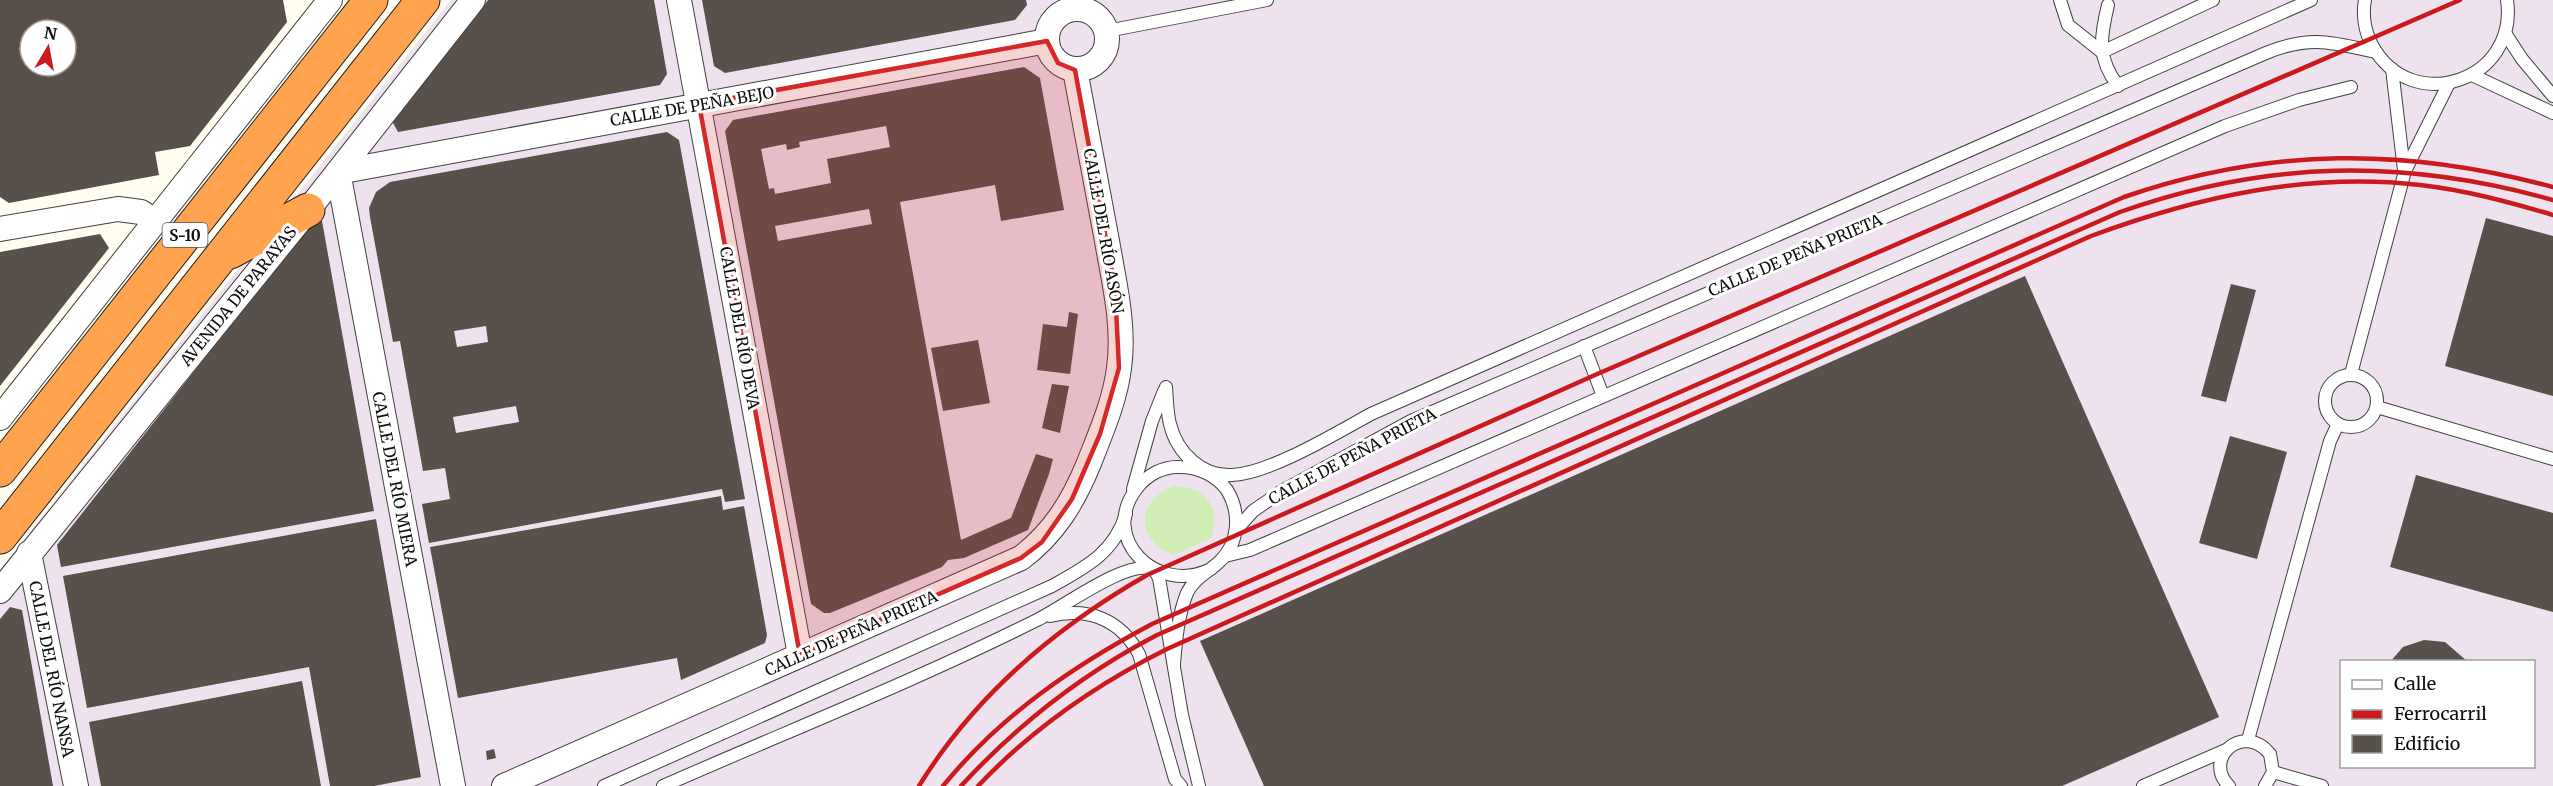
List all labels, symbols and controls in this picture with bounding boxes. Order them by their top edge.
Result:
north arrow [18,18,78,78]
text: N [43,22,59,44]
street label: CALLE DE PEÑA BEJO [609,82,776,130]
street label: CALLE DEL RÍO ASÓN [1080,147,1128,316]
street label: CALLE DE PEÑA PRIETA [1705,209,1886,301]
street label: AVENIDA DE PARAYAS [175,222,300,371]
road number: S-10 [162,223,207,247]
street label: CALLE DEL RÍO DEVA [716,245,764,412]
street label: CALLE DEL RÍO MIERA [368,390,422,569]
street label: CALLE DE PEÑA PRIETA [1265,403,1440,509]
street label: CALLE DEL RÍO NANSA [25,579,79,760]
street label: CALLE DE PEÑA PRIETA [761,586,941,680]
legend [2340,660,2535,768]
text: Calle [2394,672,2436,695]
text: Ferrocarril [2394,702,2487,725]
text: Edificio [2394,732,2460,755]

